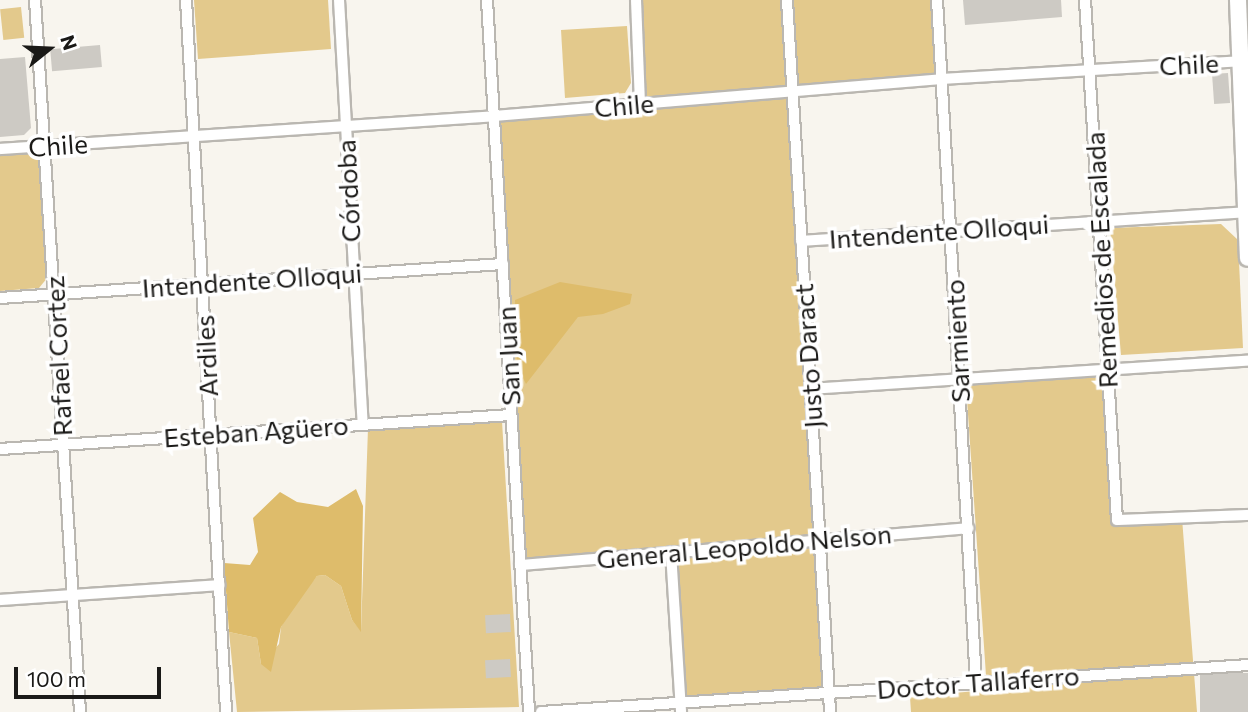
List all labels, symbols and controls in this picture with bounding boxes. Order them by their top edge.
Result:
north arrow [14,14,84,84]
text: N [56,32,83,53]
street label: Chile [1158,47,1220,81]
street label: Chile [593,87,655,123]
street label: Chile [27,127,89,163]
street label: Remedios de Escalada [1079,131,1123,389]
street label: Córdoba [330,139,366,243]
street label: Intendente Olloqui [828,208,1050,254]
street label: Intendente Olloqui [141,257,363,303]
street label: Rafael Cortez [38,275,78,437]
street label: Sarmiento [938,279,976,403]
street label: Justo Daract [787,283,829,429]
street label: San Juan [490,306,526,406]
street label: Ardiles [188,314,224,398]
street label: Esteban Agüero [162,409,350,453]
street label: General Leopoldo Nelson [595,518,893,574]
scale bar [18,652,164,696]
street label: Doctor Tallaferro [876,659,1080,705]
text: 100 m [27,666,86,691]

